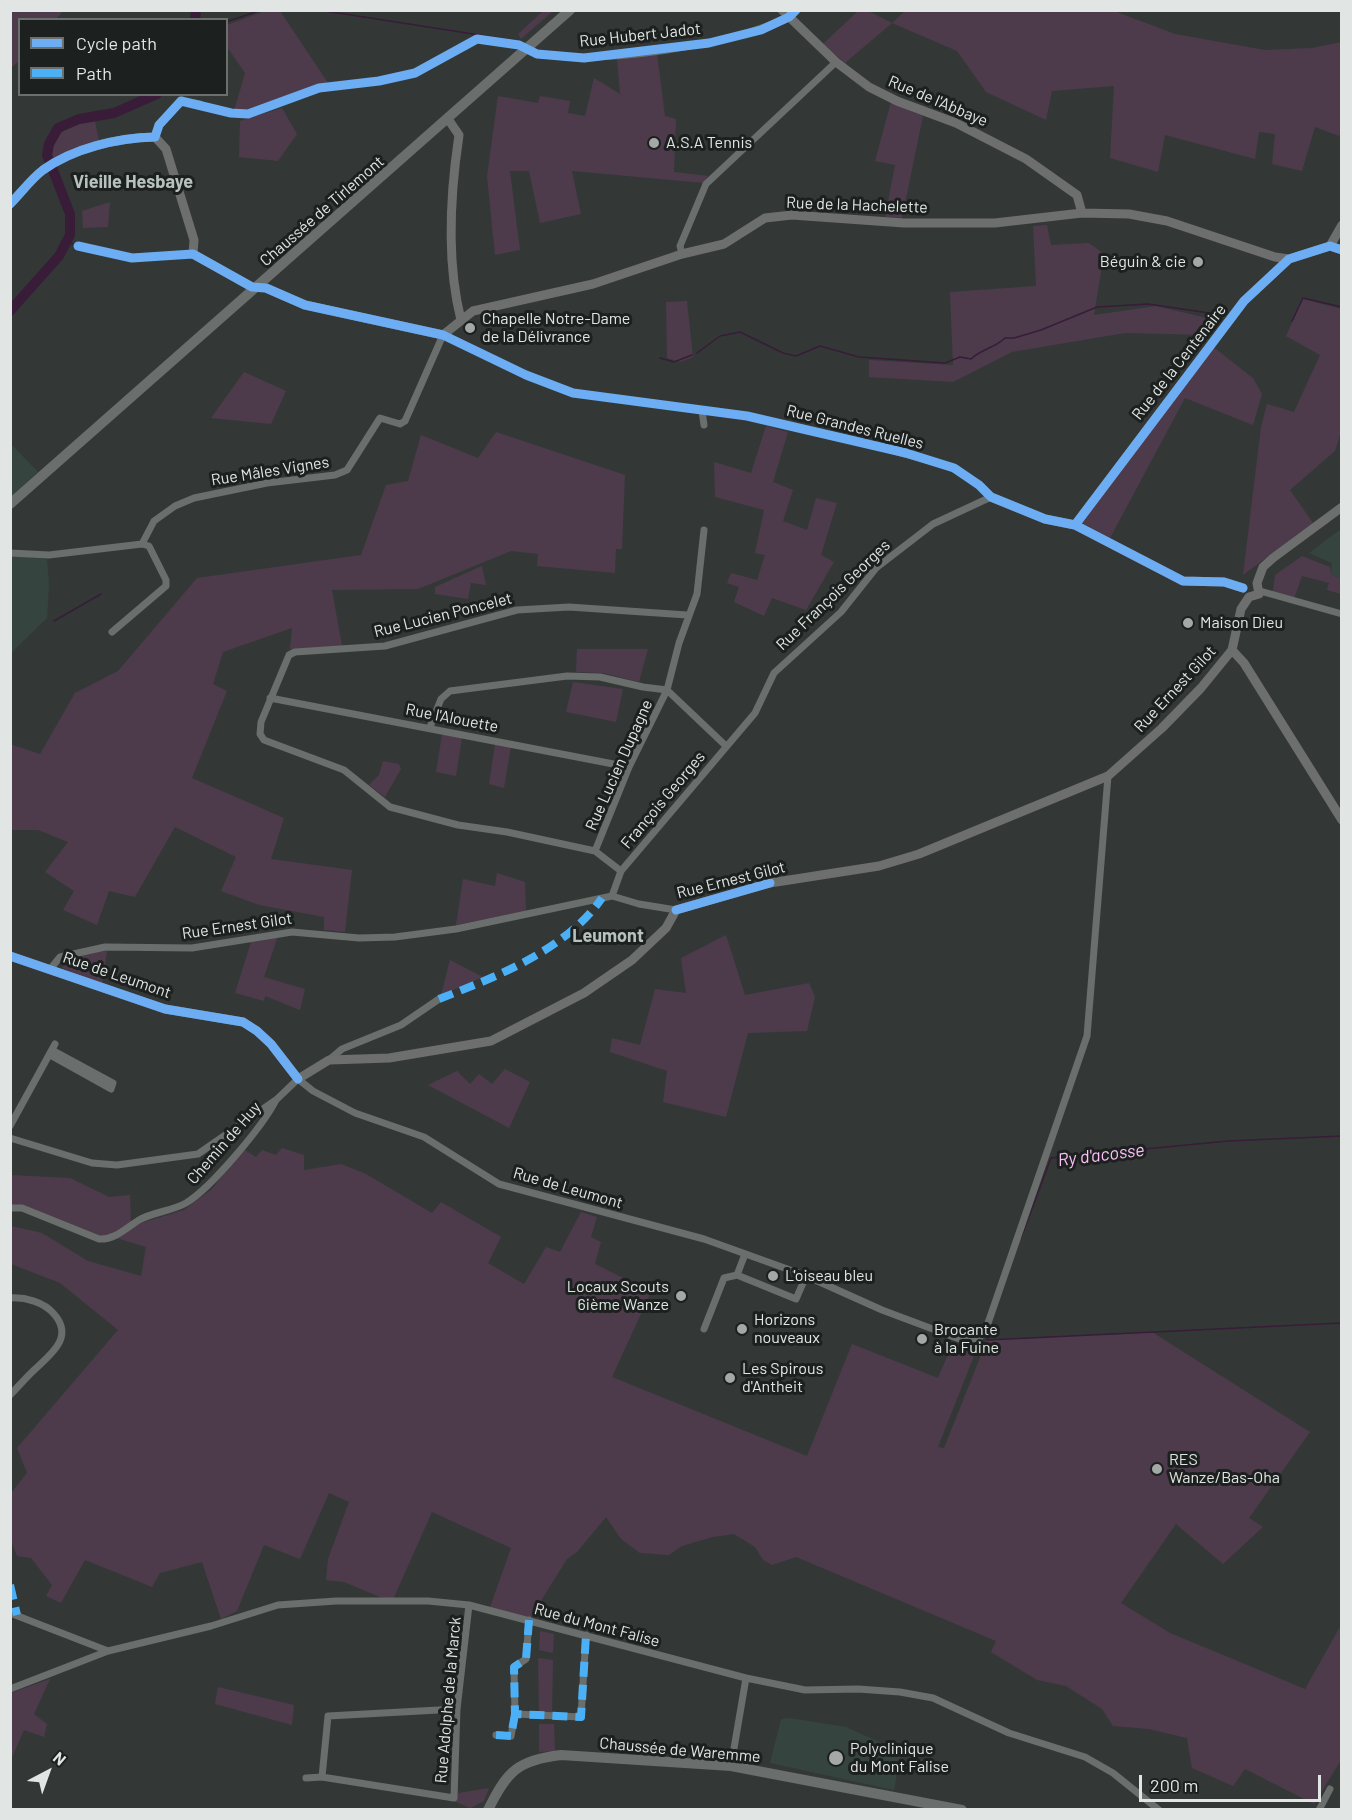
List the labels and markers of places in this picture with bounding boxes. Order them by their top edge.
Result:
place label: A.S.A Tennis [666,133,752,153]
marker: A.S.A Tennis [647,136,661,150]
place label: Béguin & cie [1100,252,1186,272]
marker: Béguin & cie [1191,255,1205,269]
place label: Chapelle Notre-Dame de la Délivrance [482,309,630,347]
marker: Chapelle Notre-Dame de la Délivrance [463,321,477,335]
place label: Maison Dieu [1200,613,1283,633]
marker: Maison Dieu [1181,616,1195,630]
place label: L'oiseau bleu [785,1266,873,1286]
marker: L'oiseau bleu [766,1269,780,1283]
place label: Locaux Scouts 6ième Wanze [567,1277,669,1315]
marker: Locaux Scouts 6ième Wanze [674,1289,688,1303]
place label: Horizons nouveaux [754,1310,820,1348]
place label: Brocante à la Fuine [934,1320,999,1358]
marker: Horizons nouveaux [735,1322,749,1336]
marker: Brocante à la Fuine [915,1332,929,1346]
place label: Les Spirous d'Antheit [742,1359,823,1397]
marker: Les Spirous d'Antheit [723,1371,737,1385]
place label: RES Wanze/Bas-Oha [1169,1450,1280,1488]
marker: RES Wanze/Bas-Oha [1150,1462,1164,1476]
place label: Polyclinique du Mont Falise [850,1739,949,1777]
marker: Polyclinique du Mont Falise [827,1749,845,1767]

